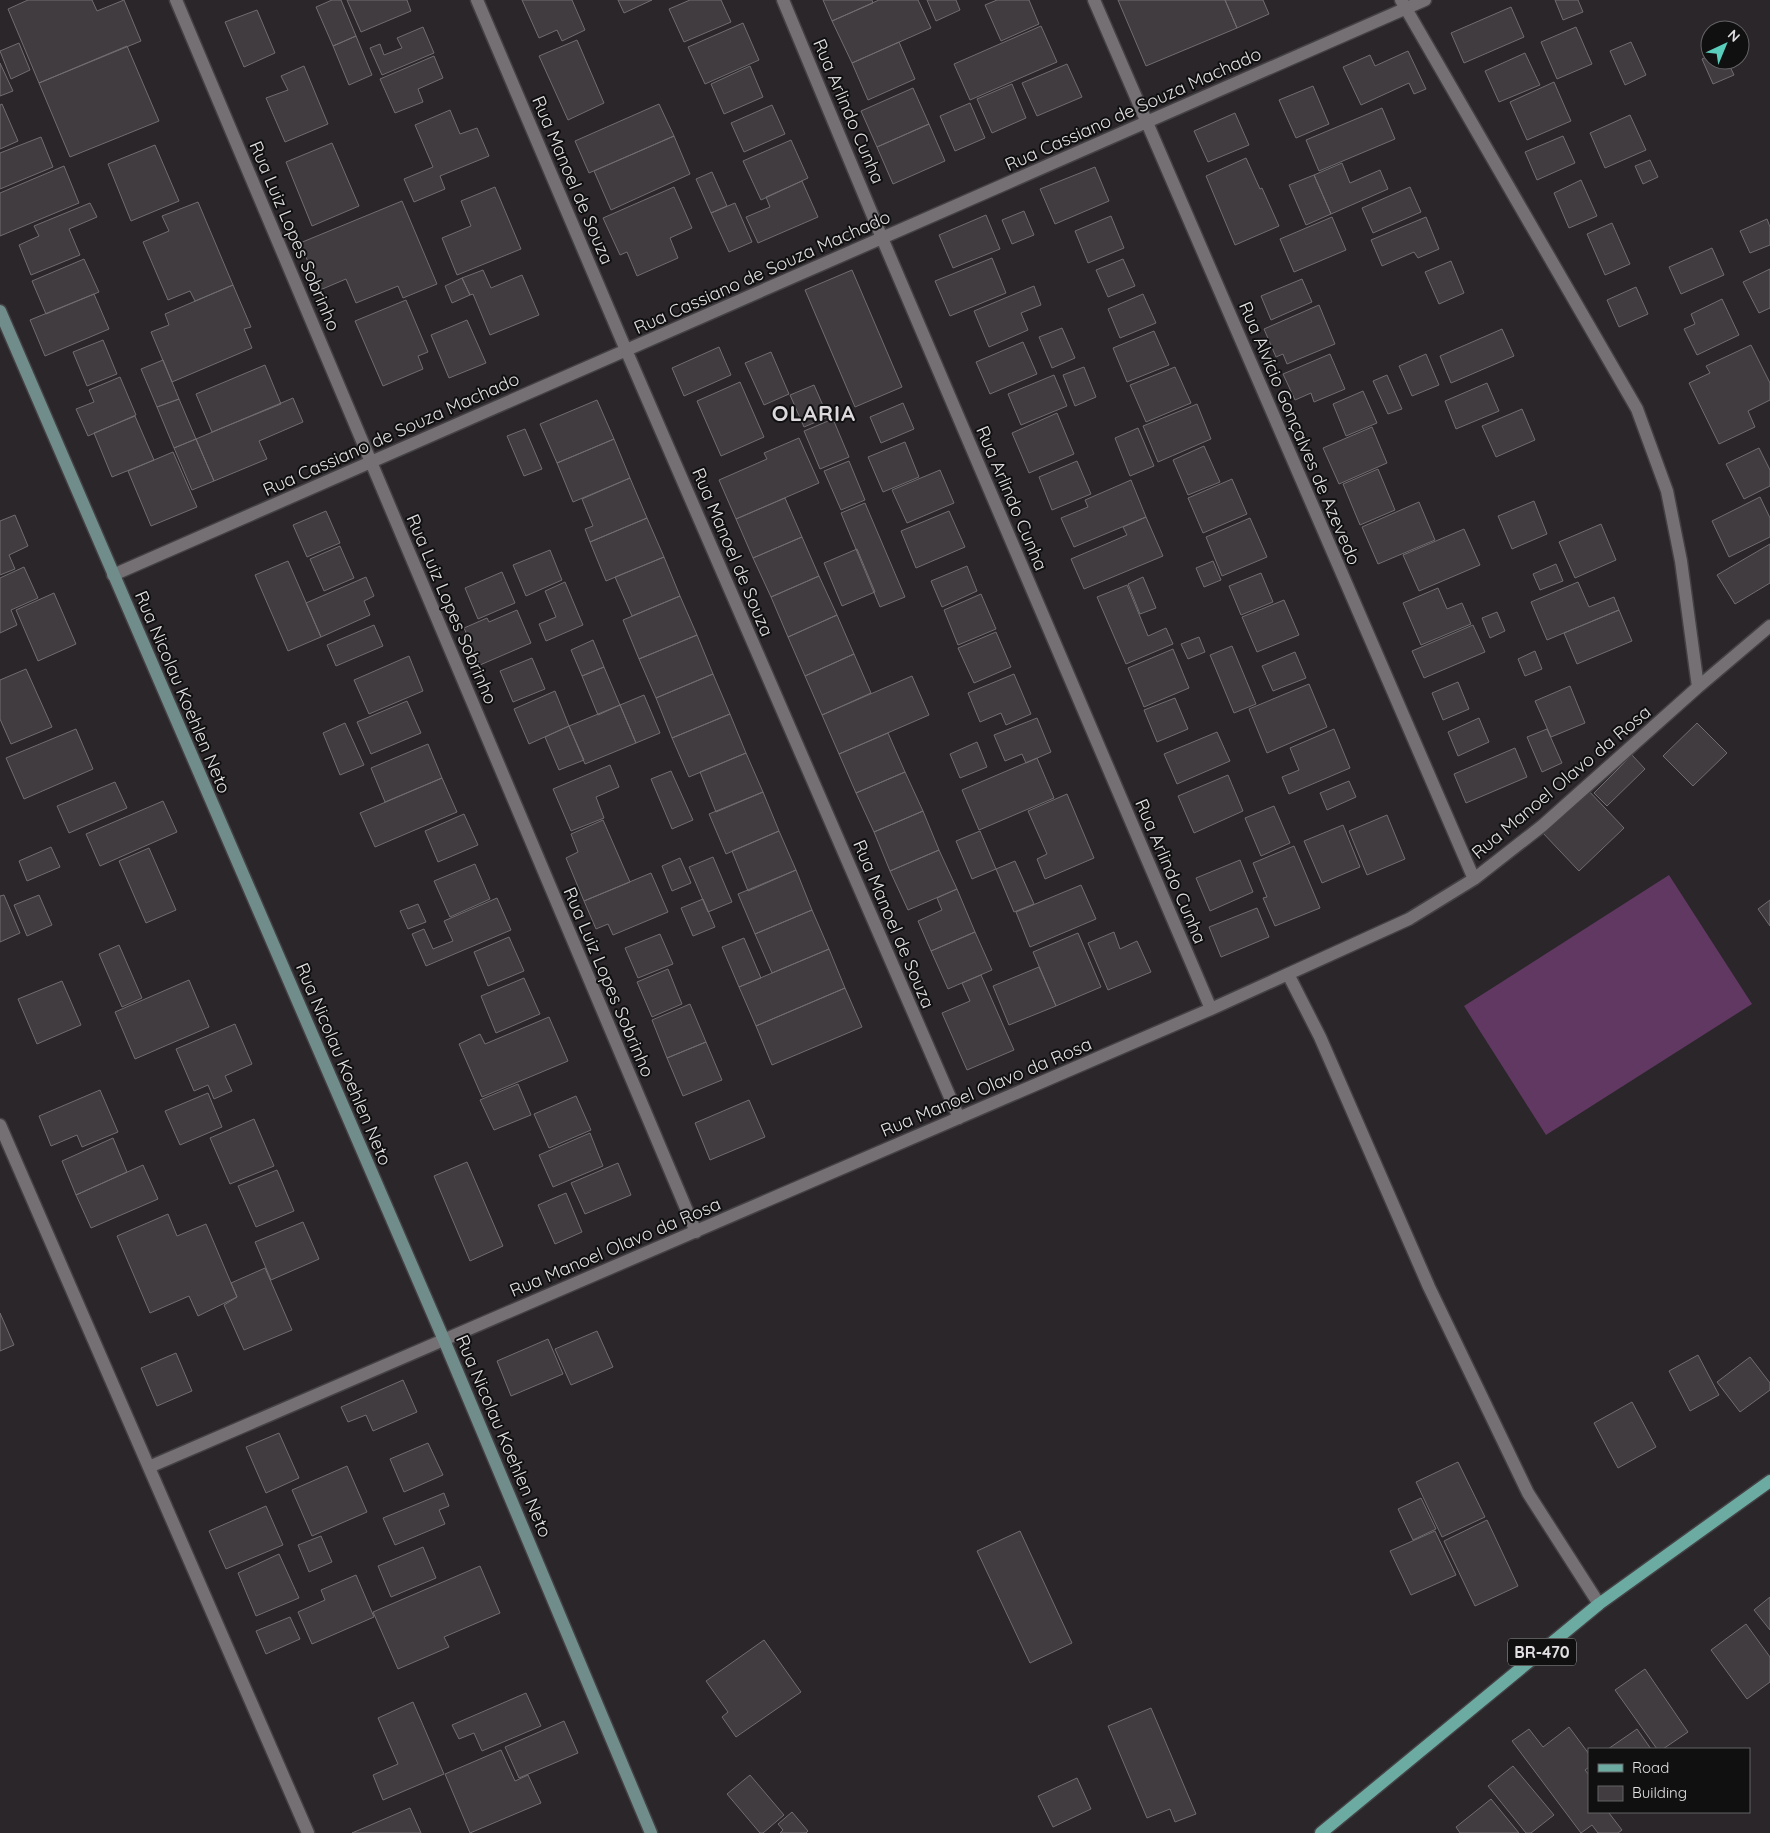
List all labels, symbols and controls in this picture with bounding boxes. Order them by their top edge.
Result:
north arrow [1700,20,1750,70]
text: N [1724,26,1744,46]
street label: Rua Arlindo Cunha [808,35,890,187]
street label: Rua Cassiano de Souza Machado [1001,42,1265,176]
street label: Rua Manoel de Souza [527,92,619,268]
street label: Rua Luiz Lopes Sobrinho [245,138,345,334]
street label: Rua Cassiano de Souza Machado [630,205,894,339]
street label: Rua Alvício Gonçalves de Azevedo [1234,298,1366,568]
street label: Rua Cassiano de Souza Machado [259,367,523,501]
district label: OLARIA [772,399,856,427]
street label: Rua Arlindo Cunha [971,422,1053,574]
street label: Rua Manoel de Souza [687,464,779,640]
street label: Rua Luiz Lopes Sobrinho [402,511,502,707]
street label: Rua Nicolau Koehlen Neto [130,587,236,797]
street label: Rua Manoel Olavo da Rosa [1467,700,1655,864]
street label: Rua Arlindo Cunha [1130,795,1212,947]
street label: Rua Manoel de Souza [848,836,940,1012]
street label: Rua Luiz Lopes Sobrinho [559,884,659,1080]
street label: Rua Nicolau Koehlen Neto [291,959,397,1169]
street label: Rua Manoel Olavo da Rosa [877,1032,1095,1142]
street label: Rua Manoel Olavo da Rosa [506,1192,724,1302]
street label: Rua Nicolau Koehlen Neto [451,1331,557,1541]
road number: BR-470 [1508,1638,1576,1665]
legend [1588,1748,1750,1813]
text: Road [1632,1758,1669,1777]
text: Building [1632,1783,1687,1802]

